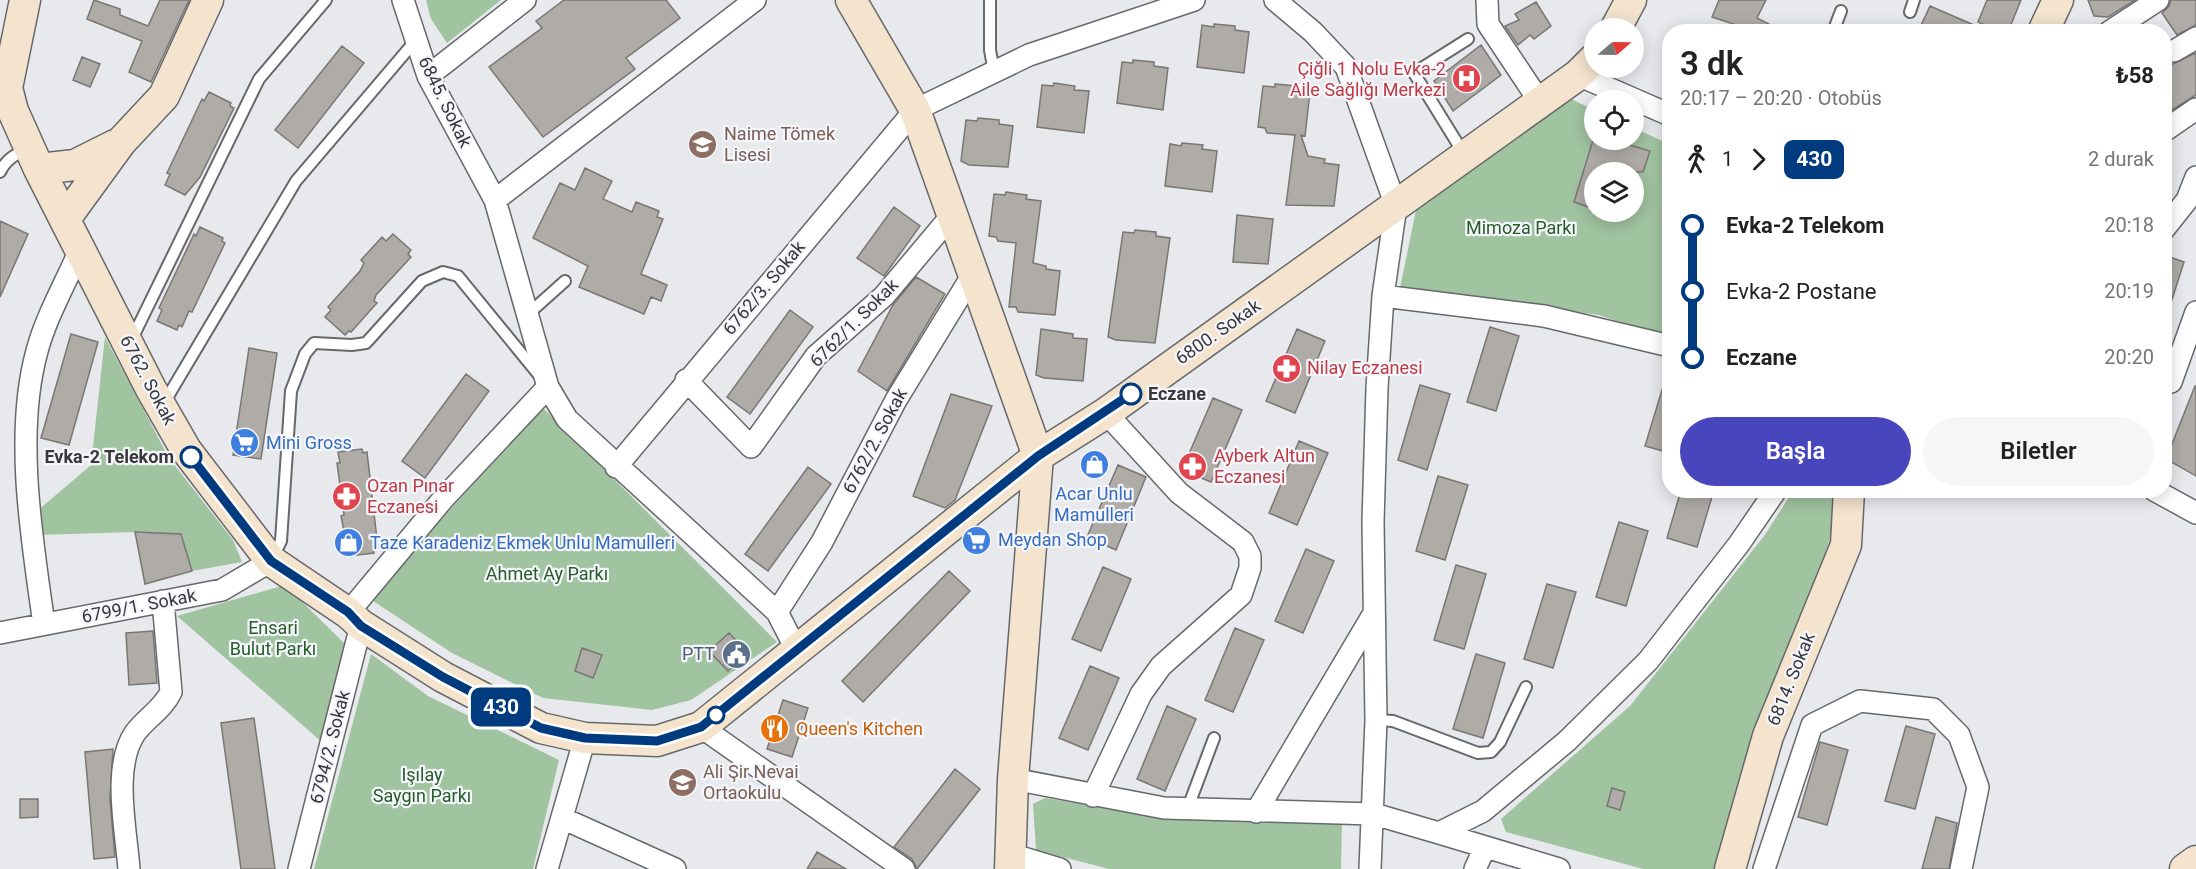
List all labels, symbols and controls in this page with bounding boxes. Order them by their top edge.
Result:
north arrow [1584,18,1644,78]
map controls [1584,18,1644,222]
text: 3 dk [1680,44,1743,83]
street label: 6845. Sokak [414,53,477,152]
place label: Çiğli 1 Nolu Evka-2 Aile Sağlığı Merkezi [1290,58,1446,100]
hospital icon: Çiğli 1 Nolu Evka-2 Aile Sağlığı Merkezi [1451,63,1483,95]
text: ₺58 [2116,63,2154,88]
text: 20:17 – 20:20 · Otobüs [1680,86,1882,110]
button: locate [1584,90,1644,150]
place label: Naime Tömek Lisesi [724,123,836,165]
school or university icon: Naime Tömek Lisesi [687,128,719,160]
icon: walk [1680,143,1713,176]
icon: forward [1742,143,1775,176]
text: 1 [1722,147,1733,171]
text: 430 [1796,147,1832,171]
text: 2 durak [2088,147,2154,171]
button: layers [1584,162,1644,222]
text: Evka-2 Telekom [1726,213,1884,238]
text: 20:18 [2104,213,2154,237]
park label: Mimoza Parkı [1466,217,1576,238]
street label: 6762/3. Sokak [718,236,810,339]
street label: 6762/1. Sokak [805,274,903,371]
text: Evka-2 Postane [1726,279,1877,304]
text: 20:19 [2104,279,2154,303]
street label: 6800. Sokak [1171,294,1265,368]
street label: 6762. Sokak [116,331,181,429]
text: Eczane [1726,345,1797,370]
text: 20:20 [2104,345,2154,369]
pharmacy icon: Nilay Eczanesi [1270,352,1302,384]
place label: Nilay Eczanesi [1307,357,1423,378]
marker: Eczane [1120,383,1142,405]
place label: Eczane [1148,383,1206,404]
street label: 6762/2. Sokak [838,384,912,497]
button: Başla [1680,417,1911,486]
button: Biletler [1923,417,2154,486]
supermarket icon: Mini Gross [229,427,261,459]
place label: Mini Gross [266,432,352,453]
place label: Ayberk Altun Eczanesi [1214,445,1315,487]
place label: Evka-2 Telekom [44,446,174,467]
marker: Evka-2 Telekom [180,446,202,468]
shop icon: Acar Unlu Mamulleri [1078,449,1110,481]
pharmacy icon: Ayberk Altun Eczanesi [1177,450,1209,482]
place label: Ozan Pınar Eczanesi [367,475,454,517]
pharmacy icon: Ozan Pınar Eczanesi [330,480,362,512]
place label: Acar Unlu Mamulleri [1054,483,1134,525]
supermarket icon: Meydan Shop [961,524,993,556]
shop icon: Taze Karadeniz Ekmek Unlu Mamulleri [333,527,365,559]
place label: Meydan Shop [998,529,1107,550]
place label: Taze Karadeniz Ekmek Unlu Mamulleri [370,532,675,553]
park label: Ahmet Ay Parkı [486,563,608,584]
street label: 6799/1. Sokak [80,584,199,627]
park label: Ensari Bulut Parkı [230,617,316,659]
street label: 6814. Sokak [1762,628,1819,728]
public building icon: PTT [720,638,752,670]
place label: PTT [682,643,715,664]
street label: 6794/2. Sokak [305,687,354,806]
line badge: 430 [466,688,536,726]
text: 430 [483,695,519,719]
unlabelled marker [707,706,725,724]
restaurant icon: Queen's Kitchen [759,713,791,745]
place label: Queen's Kitchen [796,718,923,739]
place label: Ali Şir Nevai Ortaokulu [703,761,799,803]
park label: Işılay Saygın Parkı [373,764,471,806]
school or university icon: Ali Şir Nevai Ortaokulu [666,766,698,798]

